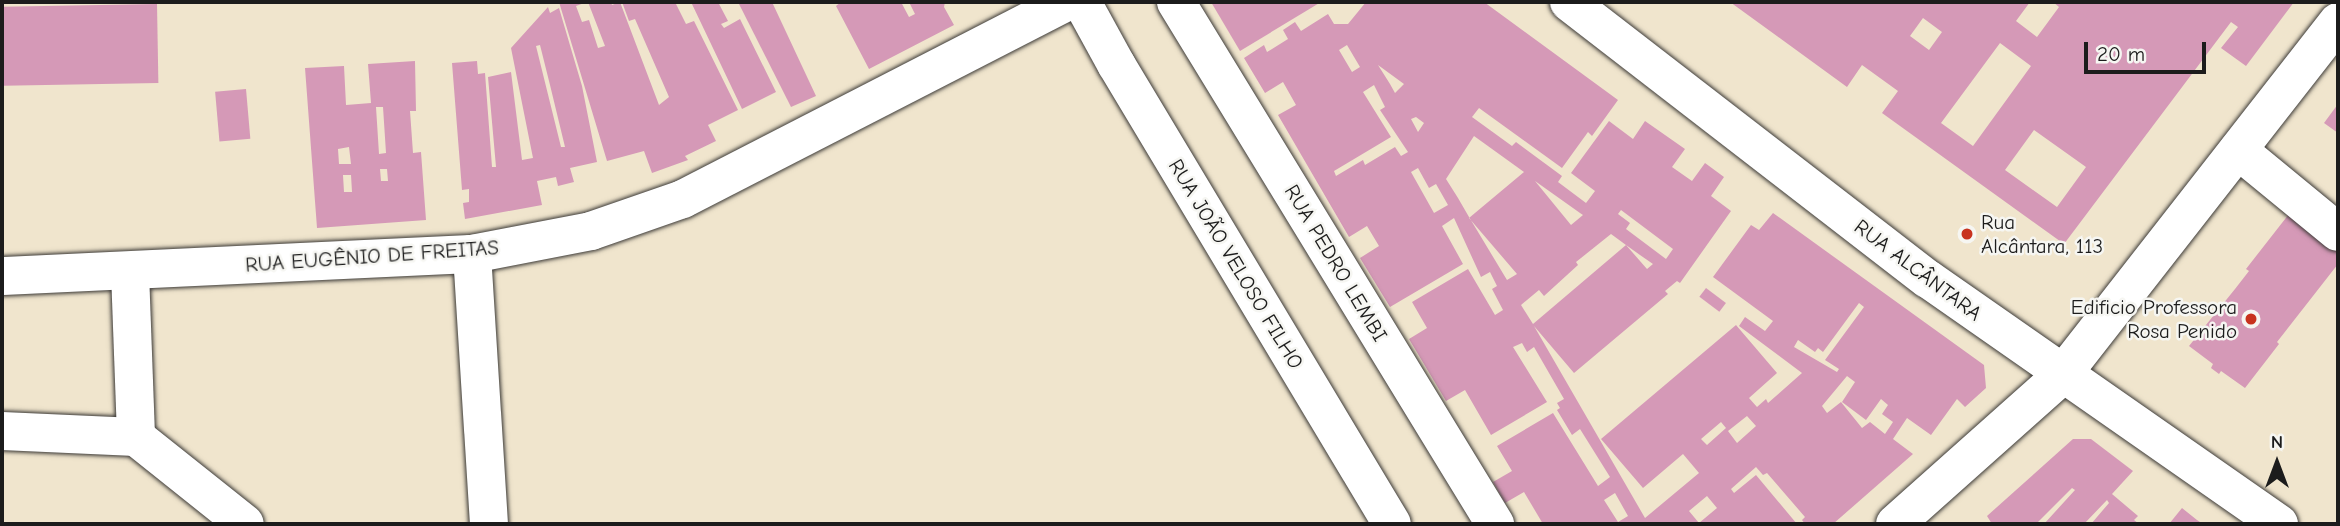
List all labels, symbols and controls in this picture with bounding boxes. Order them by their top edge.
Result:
scale bar [2088,28,2210,72]
text: 20 m [2097,42,2145,66]
street label: RUA JOÃO VELOSO FILHO [1163,154,1309,374]
street label: RUA PEDRO LEMBI [1279,180,1393,346]
place label: Rua Alcântara, 113 [1981,209,2103,259]
street label: RUA ALCÂNTARA [1849,214,1987,326]
marker: Rua Alcântara, 113 [1959,226,1975,242]
street label: RUA EUGÊNIO DE FREITAS [244,235,500,277]
place label: Edificio Professora Rosa Penido [2071,294,2237,344]
marker: Edificio Professora Rosa Penido [2243,311,2259,327]
north arrow [2242,428,2312,498]
text: N [2271,431,2283,453]

